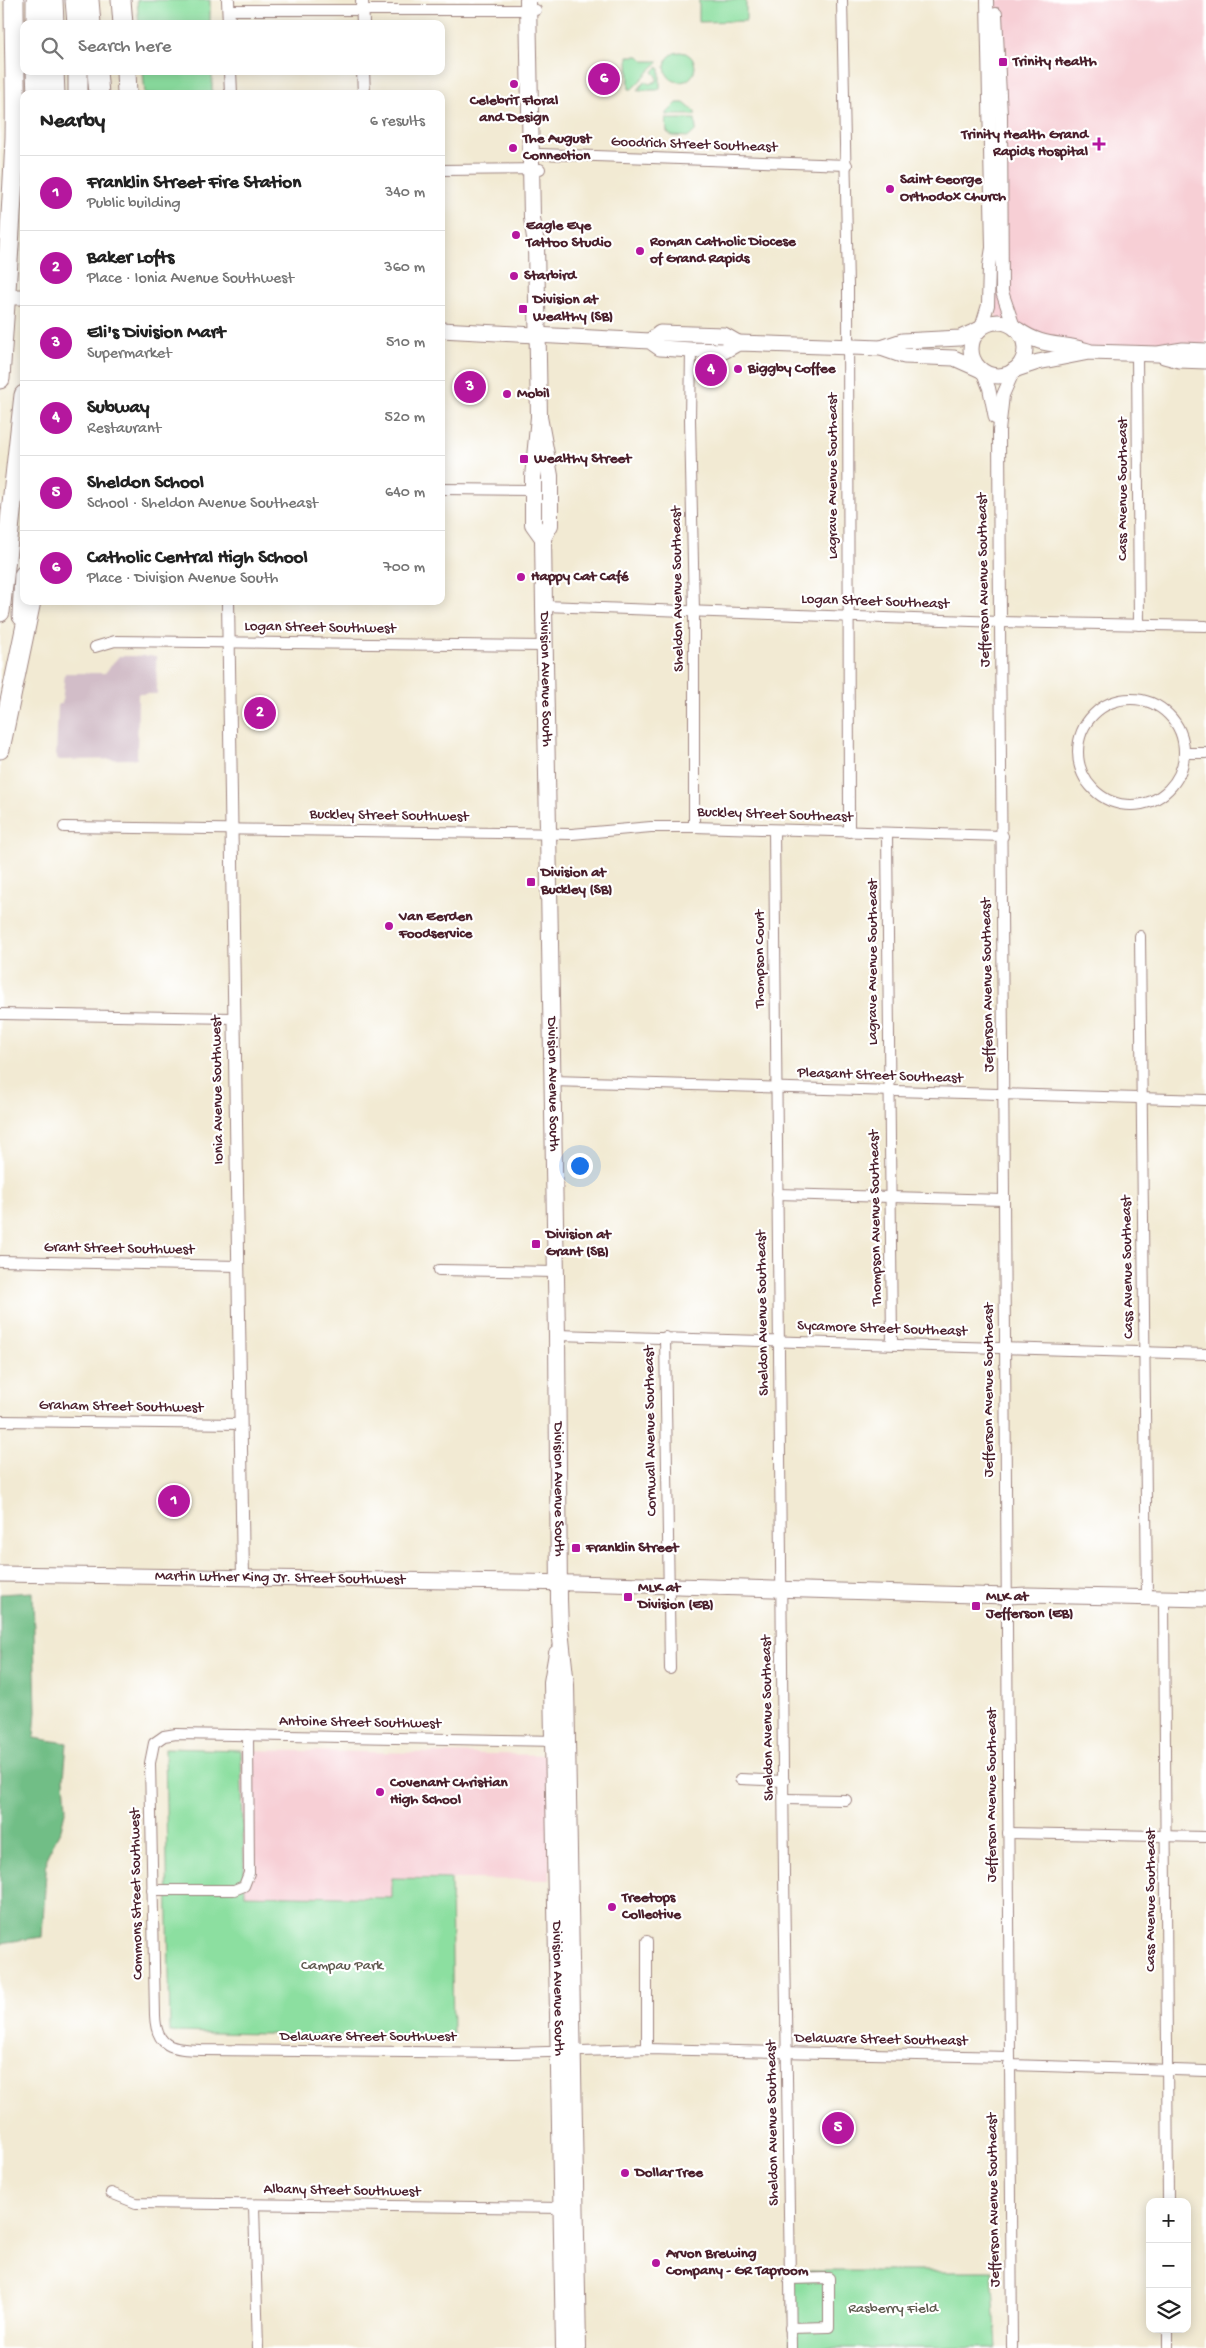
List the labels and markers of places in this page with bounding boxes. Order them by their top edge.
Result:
place label: Trinity Health [1012,53,1097,71]
marker: Trinity Health [997,56,1009,68]
pin: 6 [588,60,620,98]
marker: CelebriT Floral and Design [508,78,520,90]
place label: CelebriT Floral and Design [469,92,559,127]
place label: Trinity Health Grand Rapids Hospital [961,126,1090,161]
place label: The August Connection [522,130,593,165]
marker: Trinity Health Grand Rapids Hospital [1092,137,1106,151]
marker: The August Connection [507,142,519,154]
place label: Saint George Orthodox Church [900,171,1006,206]
marker: Saint George Orthodox Church [884,183,896,195]
place label: Eagle Eye Tattoo Studio [525,217,612,252]
marker: Eagle Eye Tattoo Studio [510,229,522,241]
place label: Roman Catholic Diocese of Grand Rapids [649,233,797,268]
marker: Roman Catholic Diocese of Grand Rapids [634,245,646,257]
place label: Starbird [524,267,578,285]
marker: Starbird [508,270,520,282]
place label: Division at Wealthy (SB) [531,291,613,326]
marker: Division at Wealthy (SB) [517,303,529,315]
pin: 4 [695,351,727,389]
place label: Biggby Coffee [747,360,837,378]
marker: Biggby Coffee [732,363,744,375]
pin: 3 [454,368,486,406]
place label: Mobil [517,385,550,403]
marker: Mobil [501,388,513,400]
place label: Wealthy Street [533,450,633,468]
marker: Wealthy Street [518,453,530,465]
place label: Happy Cat Café [531,568,630,586]
marker: Happy Cat Café [515,571,527,583]
pin: 2 [244,694,276,732]
place label: Division at Buckley (SB) [539,864,613,899]
marker: Division at Buckley (SB) [525,876,537,888]
place label: Van Eerden Foodservice [398,908,474,943]
marker: Van Eerden Foodservice [383,920,395,932]
place label: Division at Grant (SB) [544,1226,612,1261]
marker: Division at Grant (SB) [530,1238,542,1250]
pin: 1 [158,1482,190,1520]
place label: Franklin Street [585,1539,680,1557]
marker: Franklin Street [570,1542,582,1554]
place label: MLK at Division (EB) [636,1579,714,1614]
place label: MLK at Jefferson (EB) [985,1588,1073,1623]
marker: MLK at Division (EB) [622,1591,634,1603]
marker: MLK at Jefferson (EB) [970,1600,982,1612]
place label: Covenant Christian High School [389,1774,509,1809]
marker: Covenant Christian High School [374,1786,386,1798]
place label: Treetops Collective [621,1889,682,1924]
marker: Treetops Collective [606,1901,618,1913]
pin: 5 [822,2109,854,2147]
place label: Dollar Tree [633,2164,704,2182]
marker: Dollar Tree [619,2167,631,2179]
place label: Arvon Brewing Company - GR Taproom [665,2245,809,2280]
marker: Arvon Brewing Company - GR Taproom [650,2257,662,2269]

